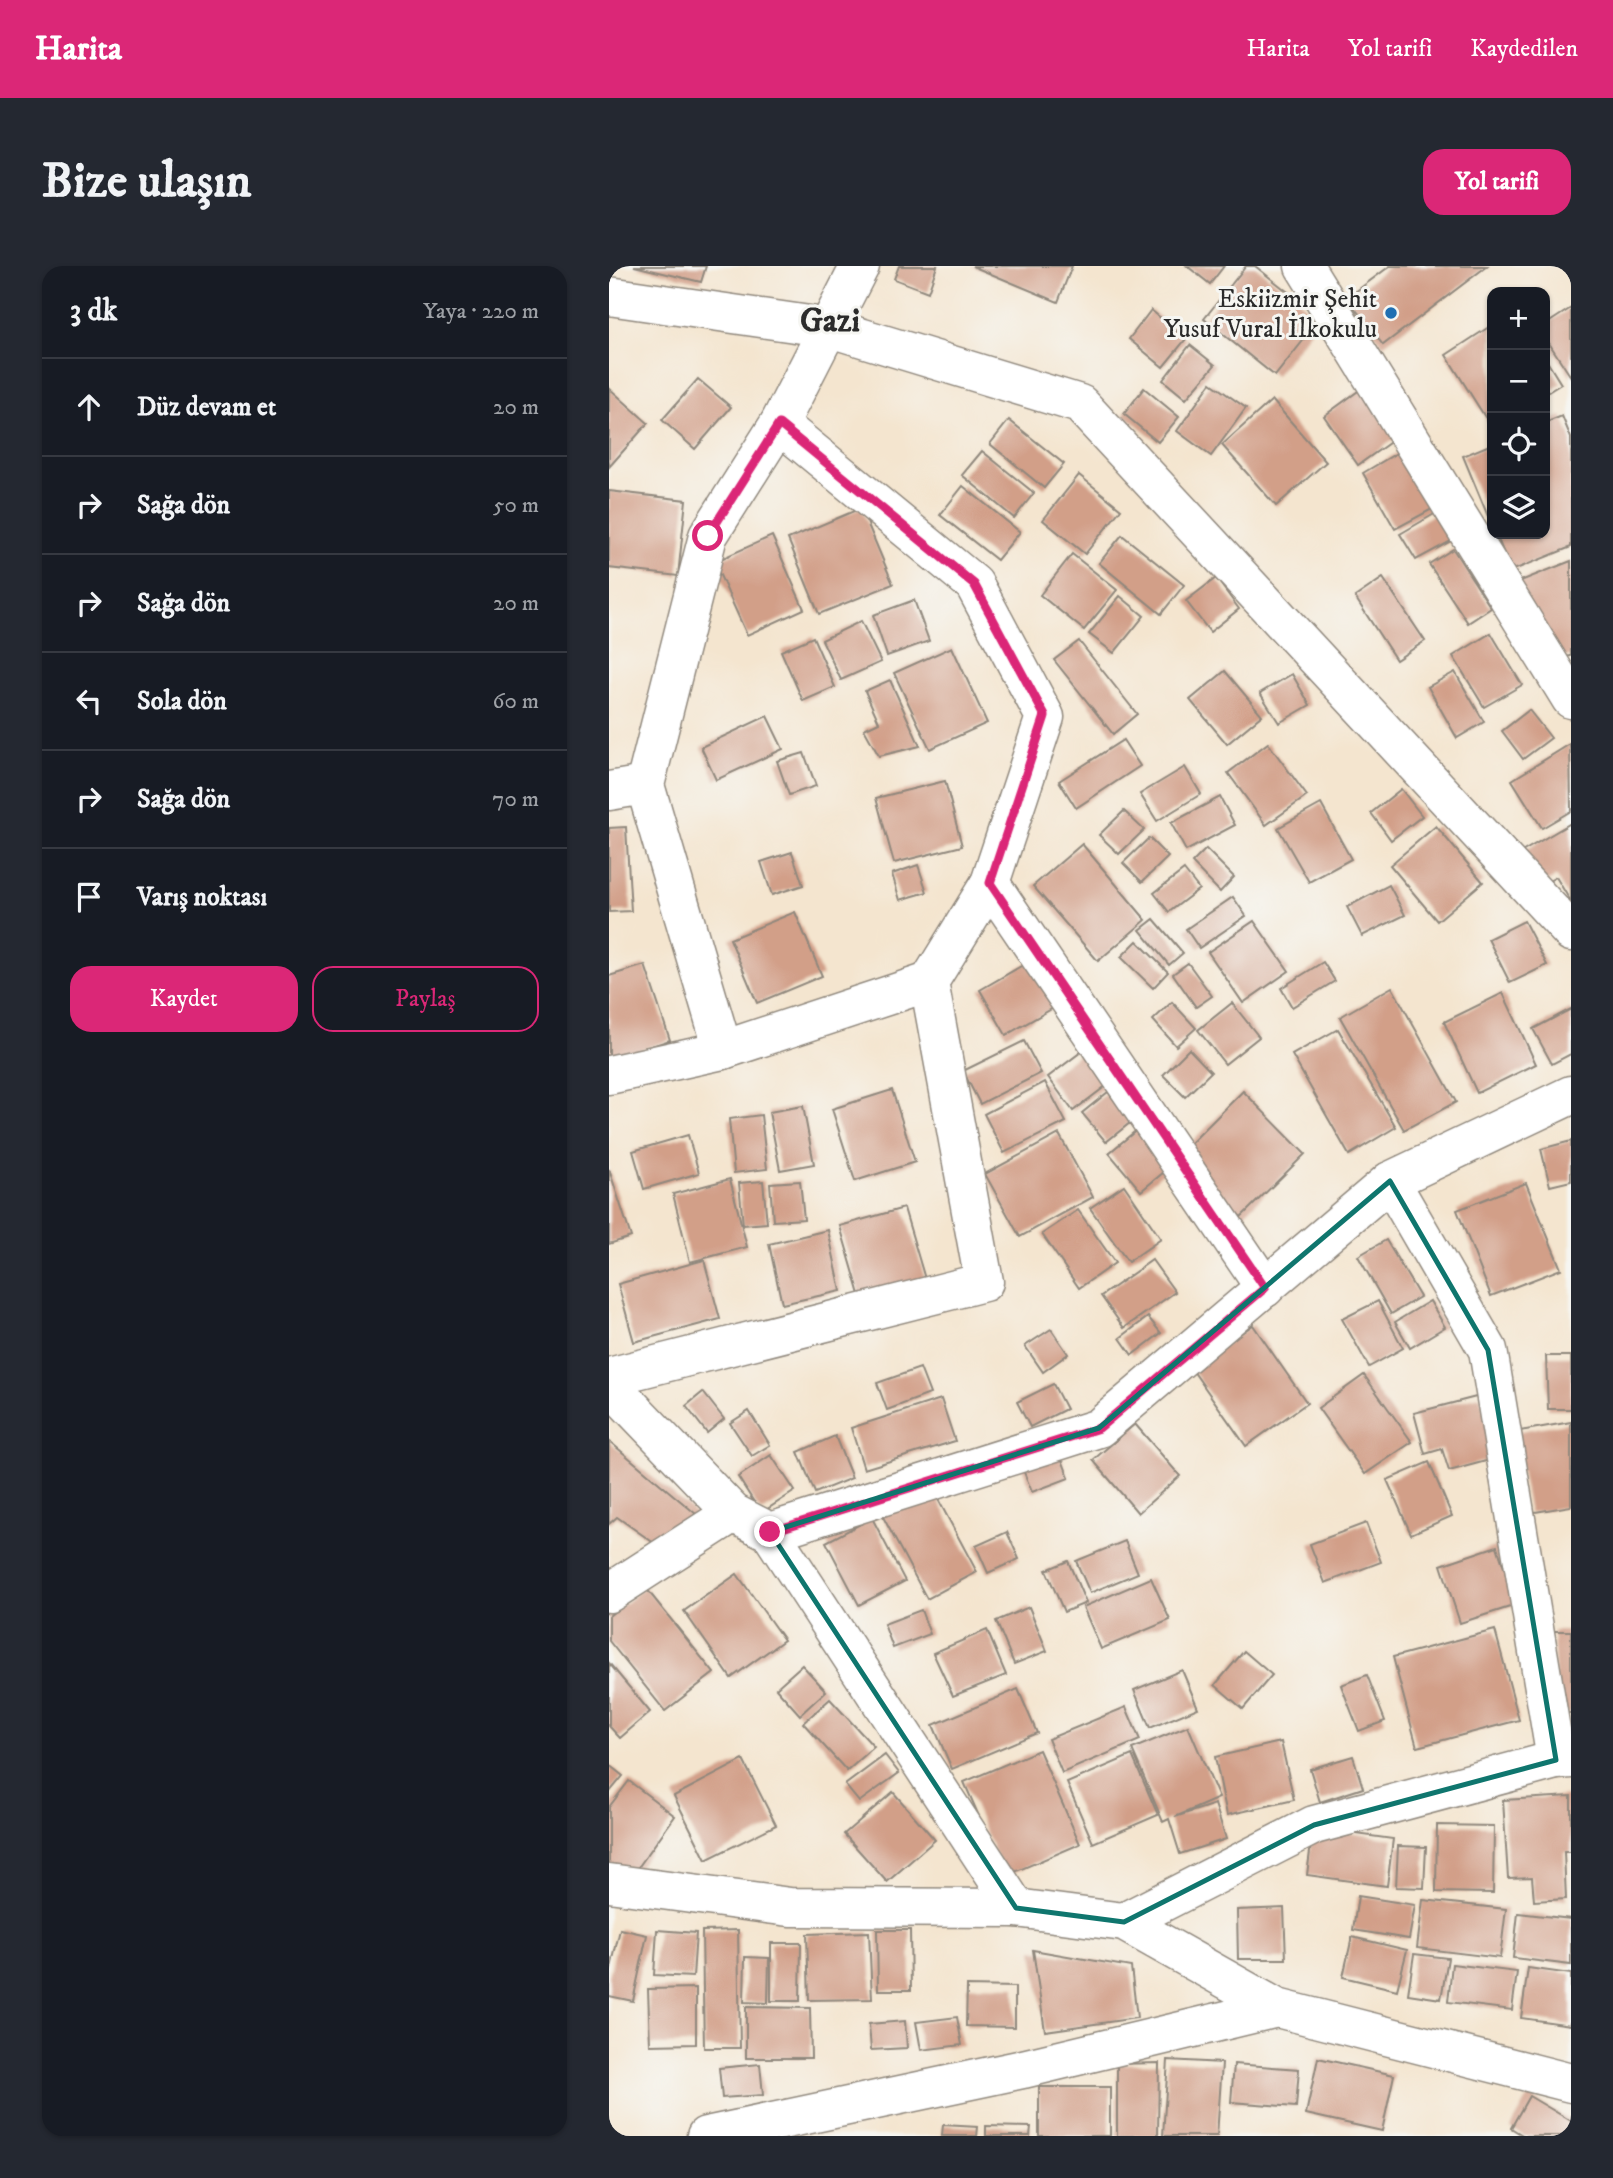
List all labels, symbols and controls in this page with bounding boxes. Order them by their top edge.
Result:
text: Harita [35,29,122,70]
text: Harita [1246,34,1310,64]
text: Yol tarifi [1348,34,1432,64]
text: Kaydedilen [1470,34,1578,64]
button: Yol tarifi [1423,149,1571,215]
text: Bize ulaşın [42,151,251,213]
place label: Eskiizmir Şehit Yusuf Vural İlkokulu [1164,283,1377,346]
map controls [1487,287,1550,539]
button: + [1487,287,1550,350]
text: 3 dk [70,293,117,330]
text: Yaya · 220 m [423,297,539,326]
district label: Gazi [800,301,860,342]
marker: Eskiizmir Şehit Yusuf Vural İlkokulu [1383,305,1399,321]
button: − [1487,350,1550,413]
icon: ahead [70,388,108,426]
text: Düz devam et [137,391,276,424]
text: 20 m [493,393,539,422]
button: locate [1487,413,1550,476]
button: layers [1487,476,1550,539]
icon: right [70,486,108,524]
text: Sağa dön [137,489,230,522]
text: 50 m [493,491,539,520]
route start [692,520,723,551]
icon: right [70,584,108,622]
text: Sağa dön [137,587,230,620]
text: 20 m [493,589,539,618]
icon: left [70,682,108,720]
text: Sola dön [137,685,227,718]
text: 60 m [492,687,539,716]
icon: right [70,780,108,818]
text: Sağa dön [137,783,230,816]
text: 70 m [492,785,539,814]
icon: arrive [70,878,108,916]
text: Varış noktası [137,881,267,914]
button: Kaydet [70,966,298,1032]
button: Paylaş [312,966,539,1032]
route end [754,1516,785,1547]

